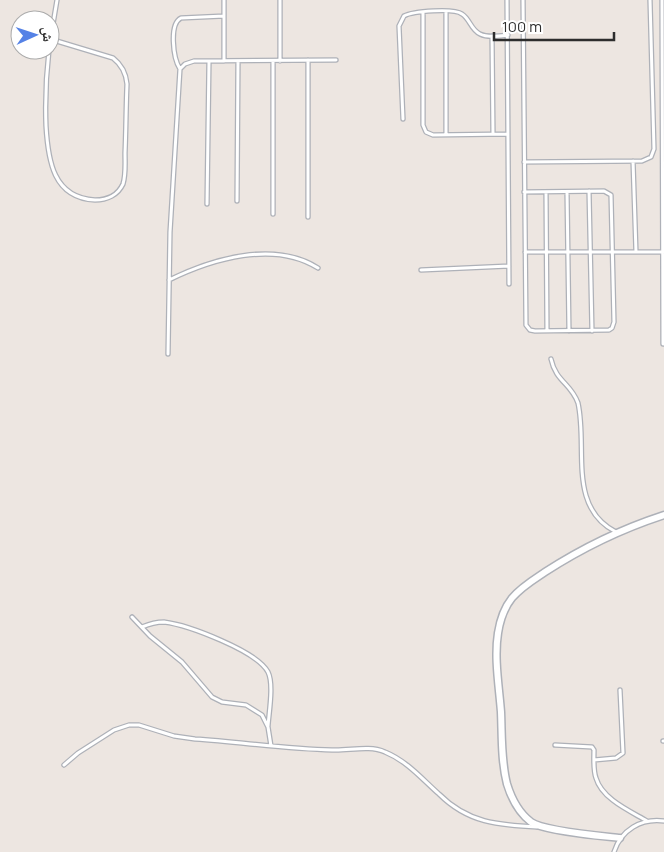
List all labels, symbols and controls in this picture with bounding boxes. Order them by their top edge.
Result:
north arrow [10,10,60,60]
scale bar [494,10,614,42]
text: 100 m [502,16,542,37]
text: ش [39,26,58,42]

